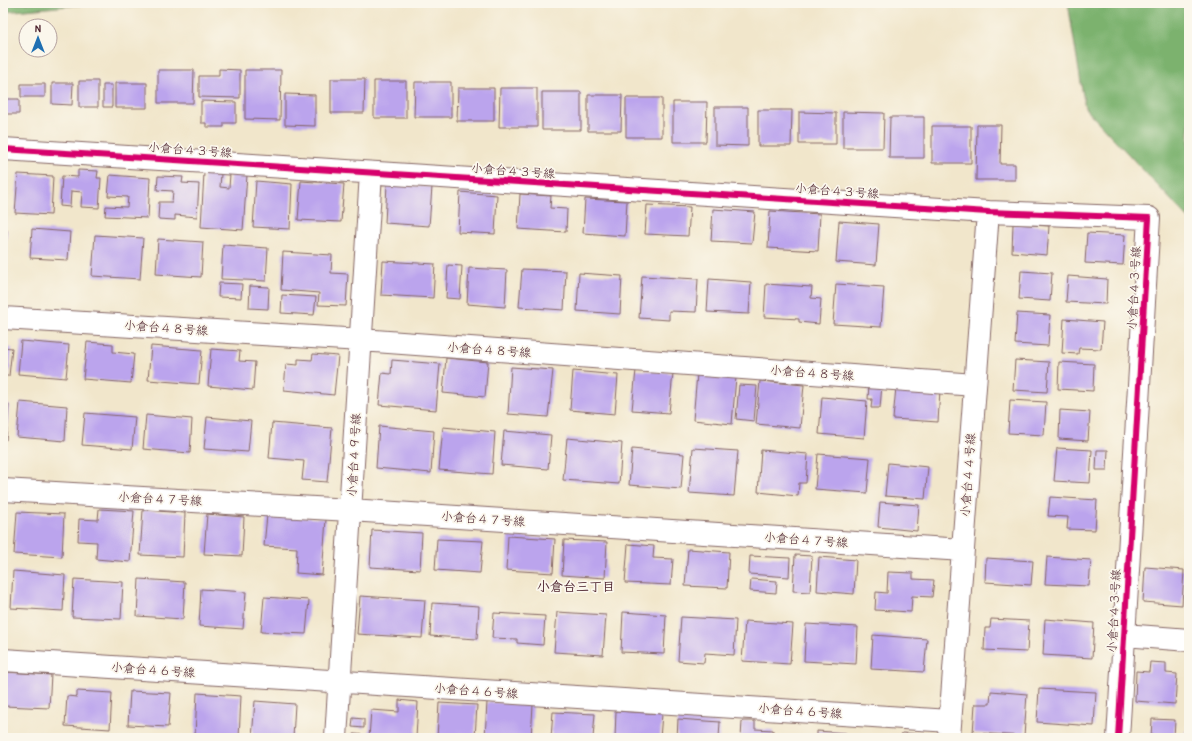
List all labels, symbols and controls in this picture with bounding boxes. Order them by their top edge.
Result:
north arrow [18,18,58,58]
text: N [35,21,41,35]
street label: 小倉台４３号線 [148,138,233,161]
street label: 小倉台４３号線 [471,159,556,182]
street label: 小倉台４３号線 [795,179,880,202]
street label: 小倉台４３号線 [1123,246,1144,330]
street label: 小倉台４８号線 [124,316,209,339]
street label: 小倉台４８号線 [447,338,532,361]
street label: 小倉台４８号線 [770,361,855,384]
street label: 小倉台４９号線 [343,413,364,497]
street label: 小倉台４４号線 [956,432,979,517]
street label: 小倉台４７号線 [118,488,202,509]
street label: 小倉台４７号線 [441,507,526,530]
street label: 小倉台４７号線 [764,528,849,551]
street label: 小倉台４３号線 [1103,569,1124,653]
district label: 小倉台三丁目 [537,577,615,595]
street label: 小倉台４６号線 [111,658,196,681]
street label: 小倉台４６号線 [434,679,519,702]
street label: 小倉台４６号線 [758,699,843,722]

